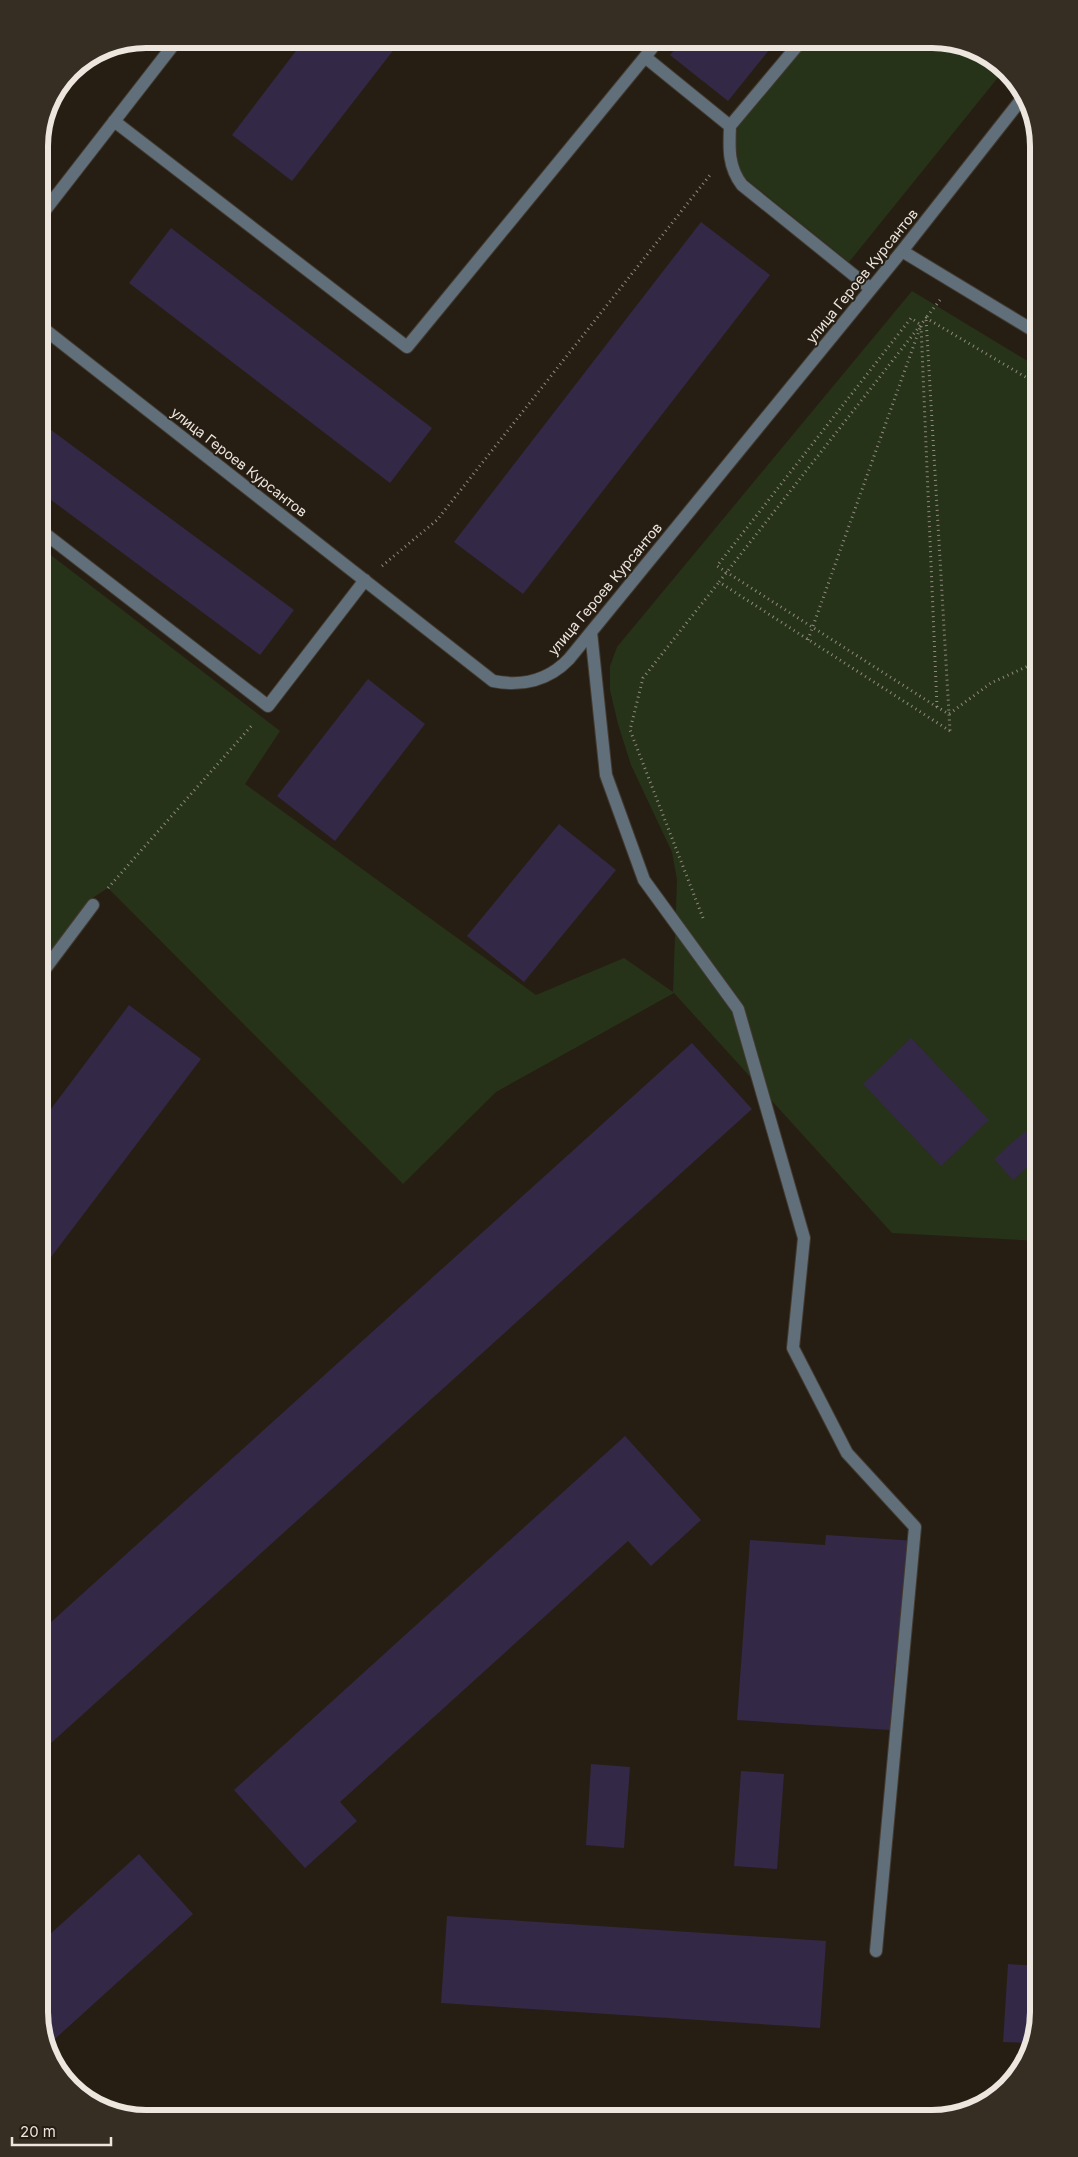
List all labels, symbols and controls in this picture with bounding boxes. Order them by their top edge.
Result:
street label: улица Героев Курсантов [802,205,921,346]
street label: улица Героев Курсантов [168,403,311,520]
street label: улица Героев Курсантов [544,519,665,659]
scale bar [12,2114,111,2146]
text: 20 m [20,2122,56,2141]

